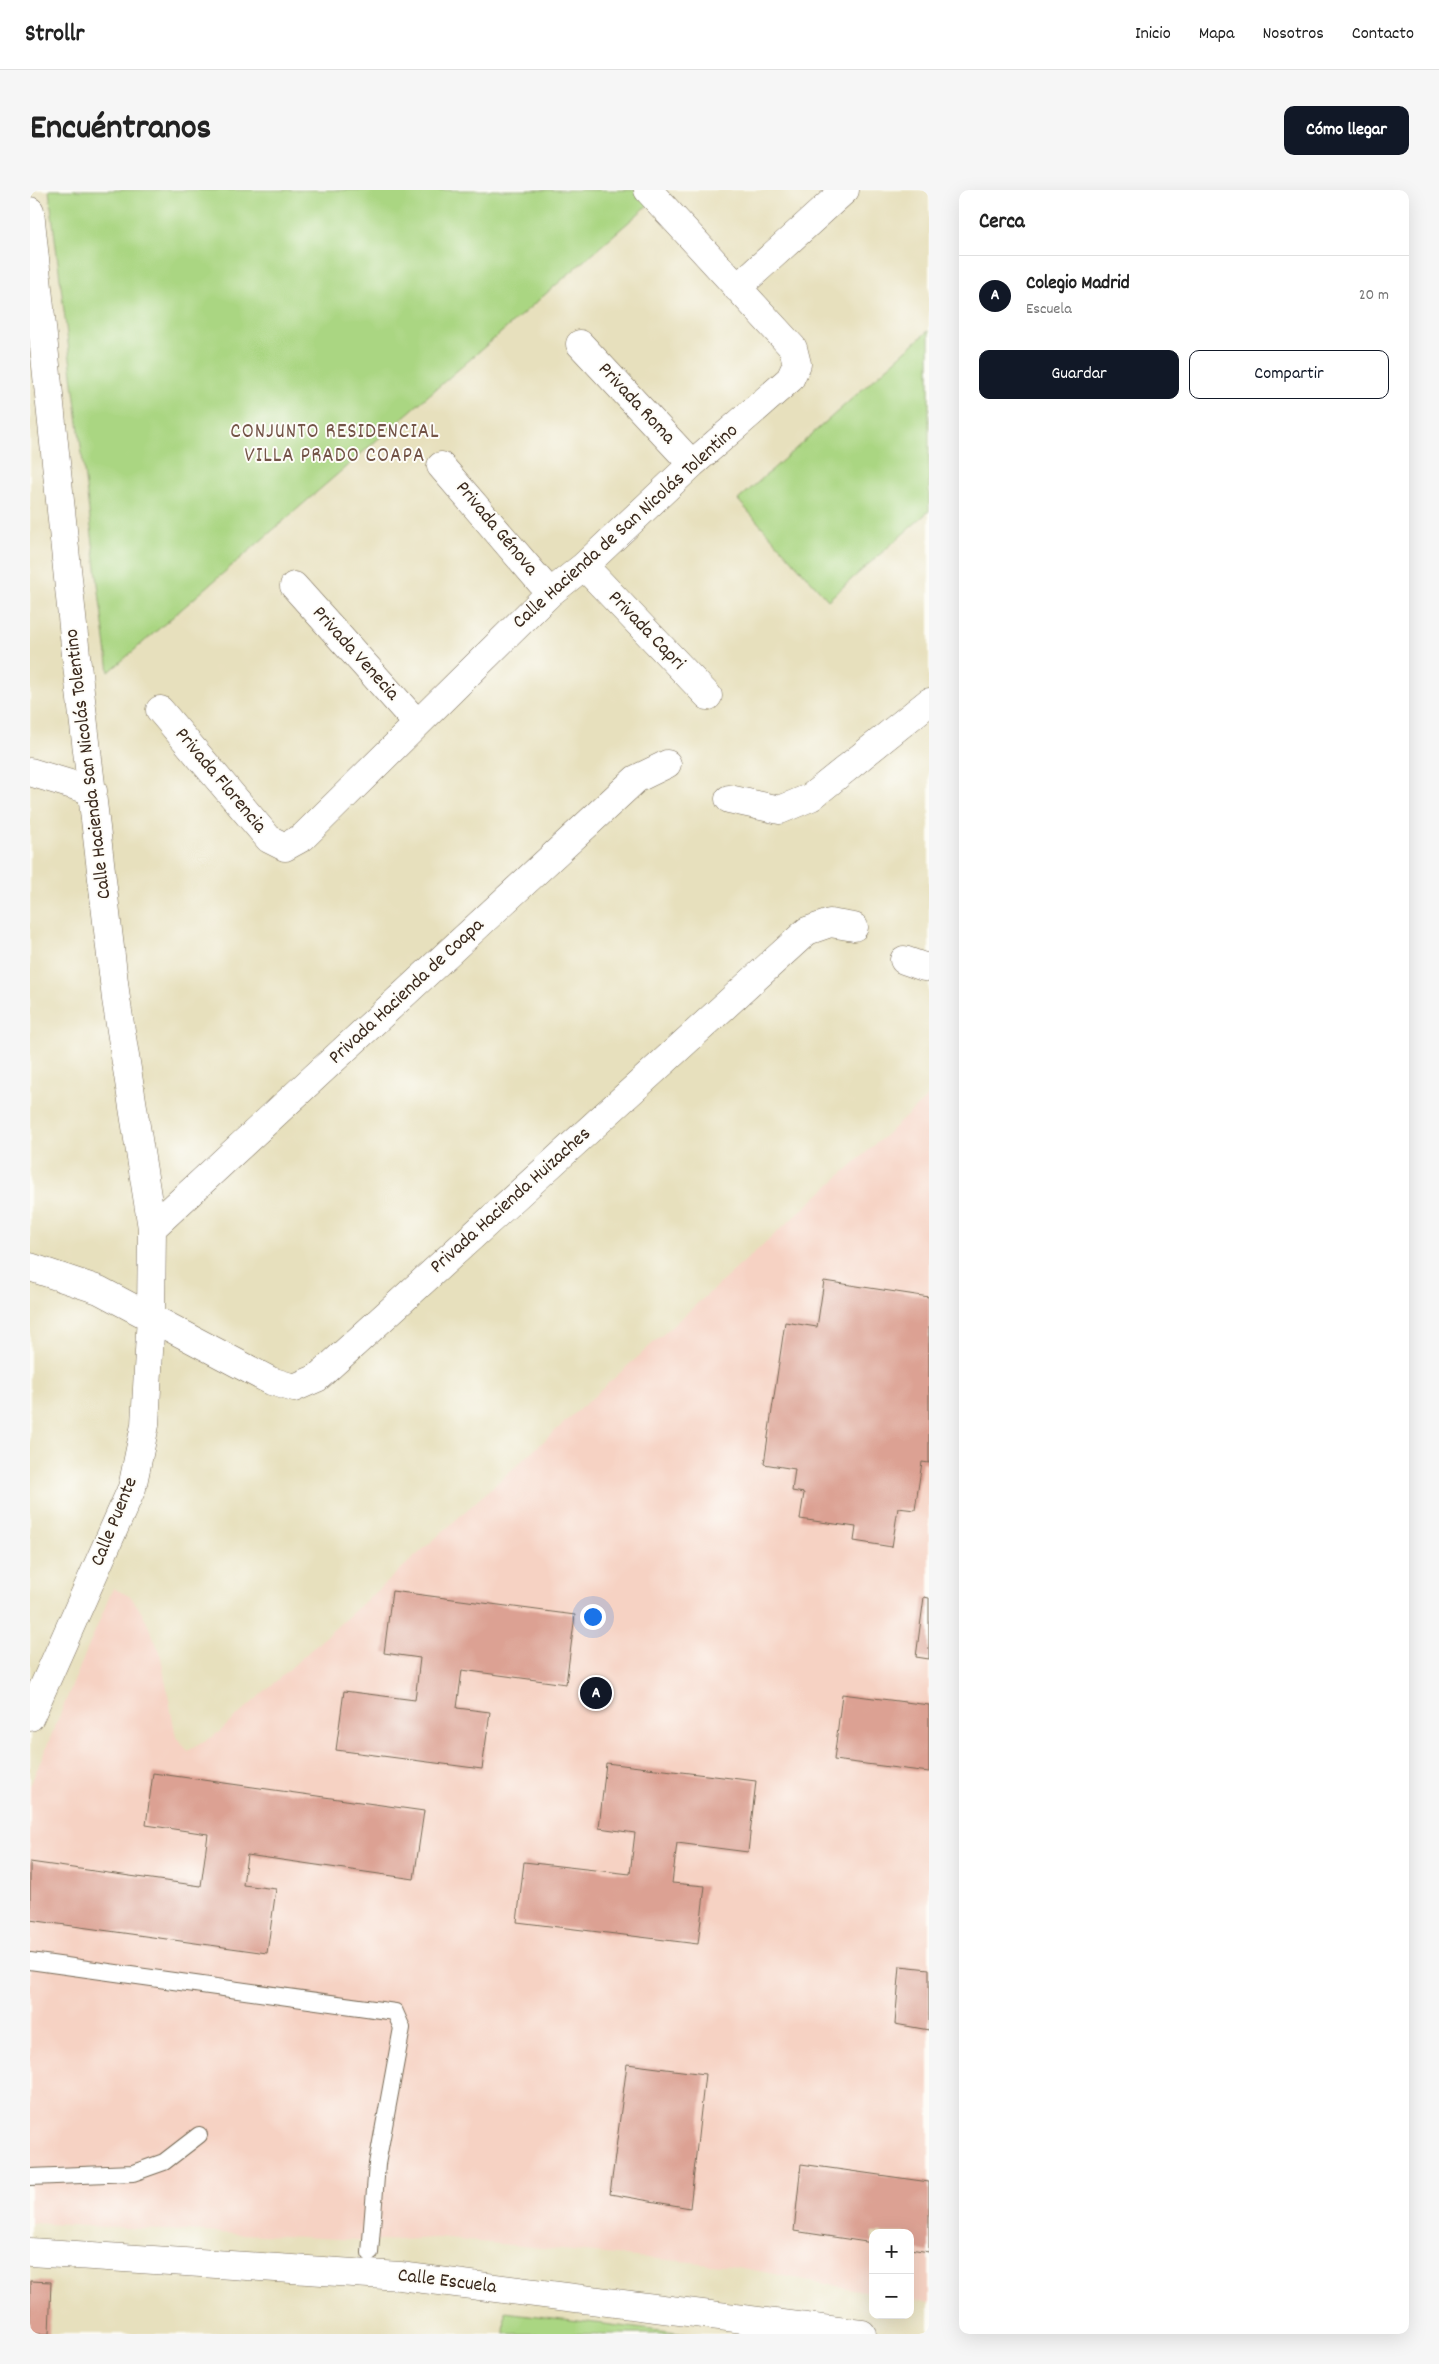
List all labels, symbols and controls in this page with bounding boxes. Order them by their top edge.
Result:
text: Strollr [25,18,84,52]
text: Inicio [1135,22,1171,47]
text: Mapa [1199,22,1234,47]
text: Nosotros [1262,22,1324,47]
text: Contacto [1352,22,1414,47]
text: Encuéntranos [30,105,211,155]
button: Cómo llegar [1284,106,1409,155]
text: Cerca [979,208,1025,238]
text: Colegio Madrid [1026,271,1130,298]
text: A [991,284,999,307]
text: 20 m [1359,284,1389,307]
text: Escuela [1026,298,1072,321]
button: Guardar [979,350,1179,399]
button: Compartir [1189,350,1389,399]
street label: Privada Roma [591,357,682,452]
district label: CONJUNTO RESIDENCIAL VILLA PRADO COAPA [230,418,440,472]
street label: Calle Hacienda de San Nicolás Tolentino [507,418,745,636]
street label: Privada Génova [448,476,544,583]
street label: Privada Capri [601,585,691,677]
street label: Privada Venecia [305,601,406,708]
street label: Calle Hacienda San Nicolás Tolentino [59,627,119,901]
street label: Privada Florencia [167,722,273,840]
street label: Privada Hacienda de Coapa [323,912,491,1072]
street label: Privada Hacienda Huizaches [424,1121,598,1281]
street label: Calle Puente [84,1473,146,1571]
your location [580,1604,606,1630]
pin: A [580,1674,612,1712]
map controls [869,2229,914,2319]
button: + [869,2229,914,2274]
street label: Calle Escuela [396,2262,499,2302]
button: − [869,2274,914,2319]

